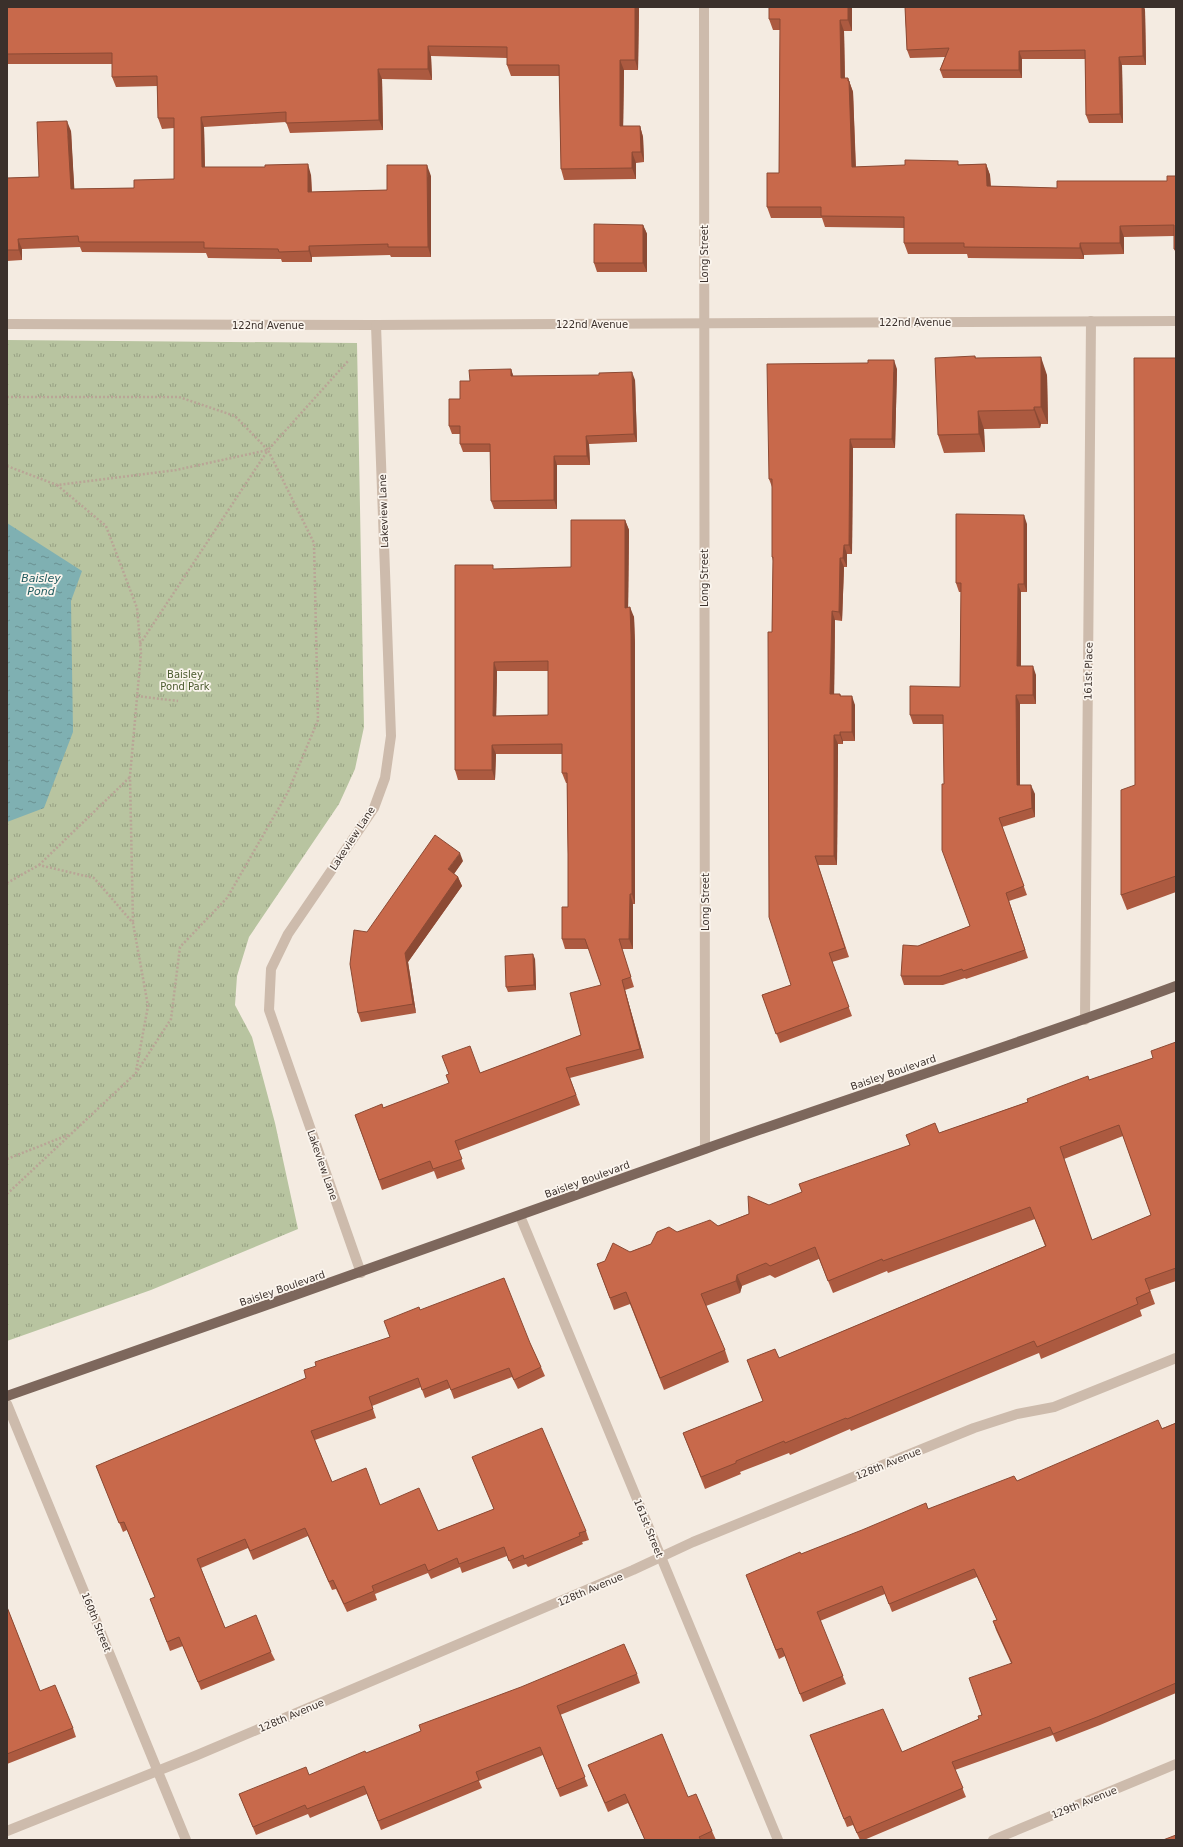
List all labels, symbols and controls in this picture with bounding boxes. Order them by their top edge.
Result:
street label: Long Street [699,225,710,283]
street label: 122nd Avenue [879,317,951,328]
street label: 122nd Avenue [556,319,628,330]
street label: 122nd Avenue [232,320,304,331]
street label: Lakeview Lane [377,474,390,548]
street label: Long Street [699,549,710,607]
water label: Baisley Pond [21,572,61,598]
street label: 161st Place [1082,642,1095,700]
park label: Baisley Pond Park [160,669,210,692]
street label: Lakeview Lane [328,804,377,872]
street label: Long Street [700,873,711,931]
street label: Baisley Boulevard [849,1053,937,1092]
street label: Lakeview Lane [305,1129,340,1202]
street label: Baisley Boulevard [543,1159,631,1200]
street label: Baisley Boulevard [238,1269,326,1308]
street label: 128th Avenue [854,1445,923,1482]
street label: 161st Street [632,1497,665,1559]
street label: 128th Avenue [556,1571,624,1608]
street label: 160th Street [80,1591,113,1653]
street label: 128th Avenue [257,1697,325,1734]
street label: 129th Avenue [1050,1784,1119,1821]

